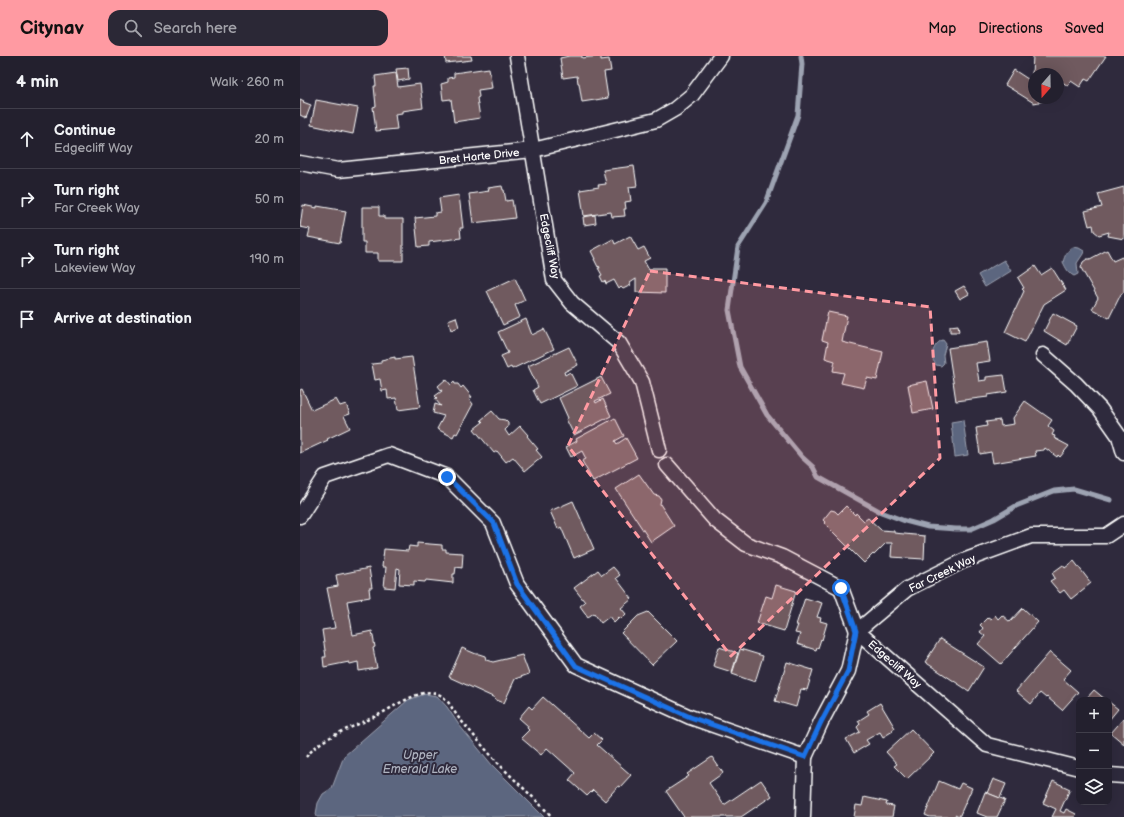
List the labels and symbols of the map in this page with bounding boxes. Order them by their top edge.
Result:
north arrow [1028,68,1064,104]
street label: Bret Harte Drive [438,146,520,167]
street label: Edgecliff Way [537,212,562,280]
route end [438,468,456,486]
street label: Far Creek Way [907,552,978,595]
route start [832,579,850,597]
street label: Edgecliff Way [865,638,924,691]
water label: Upper Emerald Lake [383,748,457,777]

